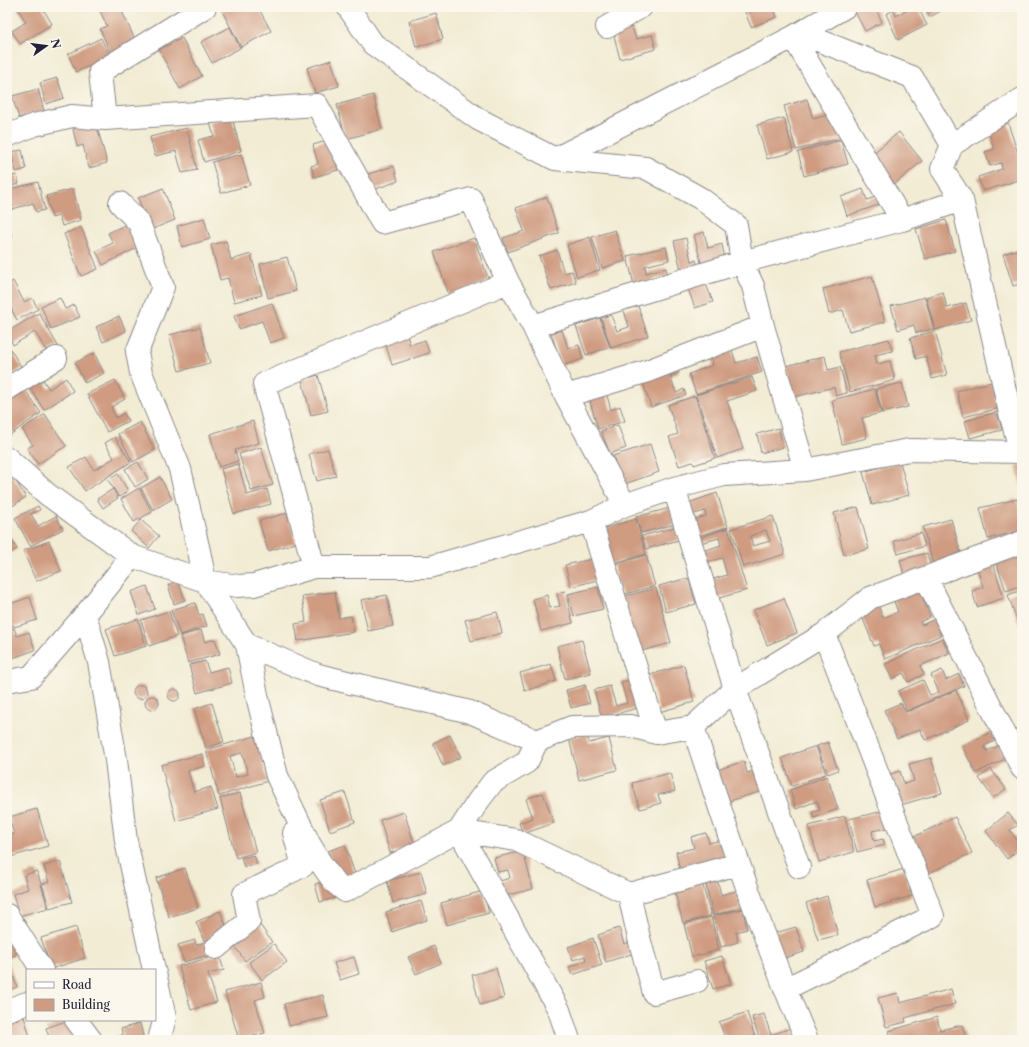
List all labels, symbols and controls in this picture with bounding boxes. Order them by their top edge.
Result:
north arrow [26,26,66,66]
text: N [48,37,64,50]
legend [26,969,156,1021]
text: Road [62,977,92,992]
text: Building [62,997,110,1012]

